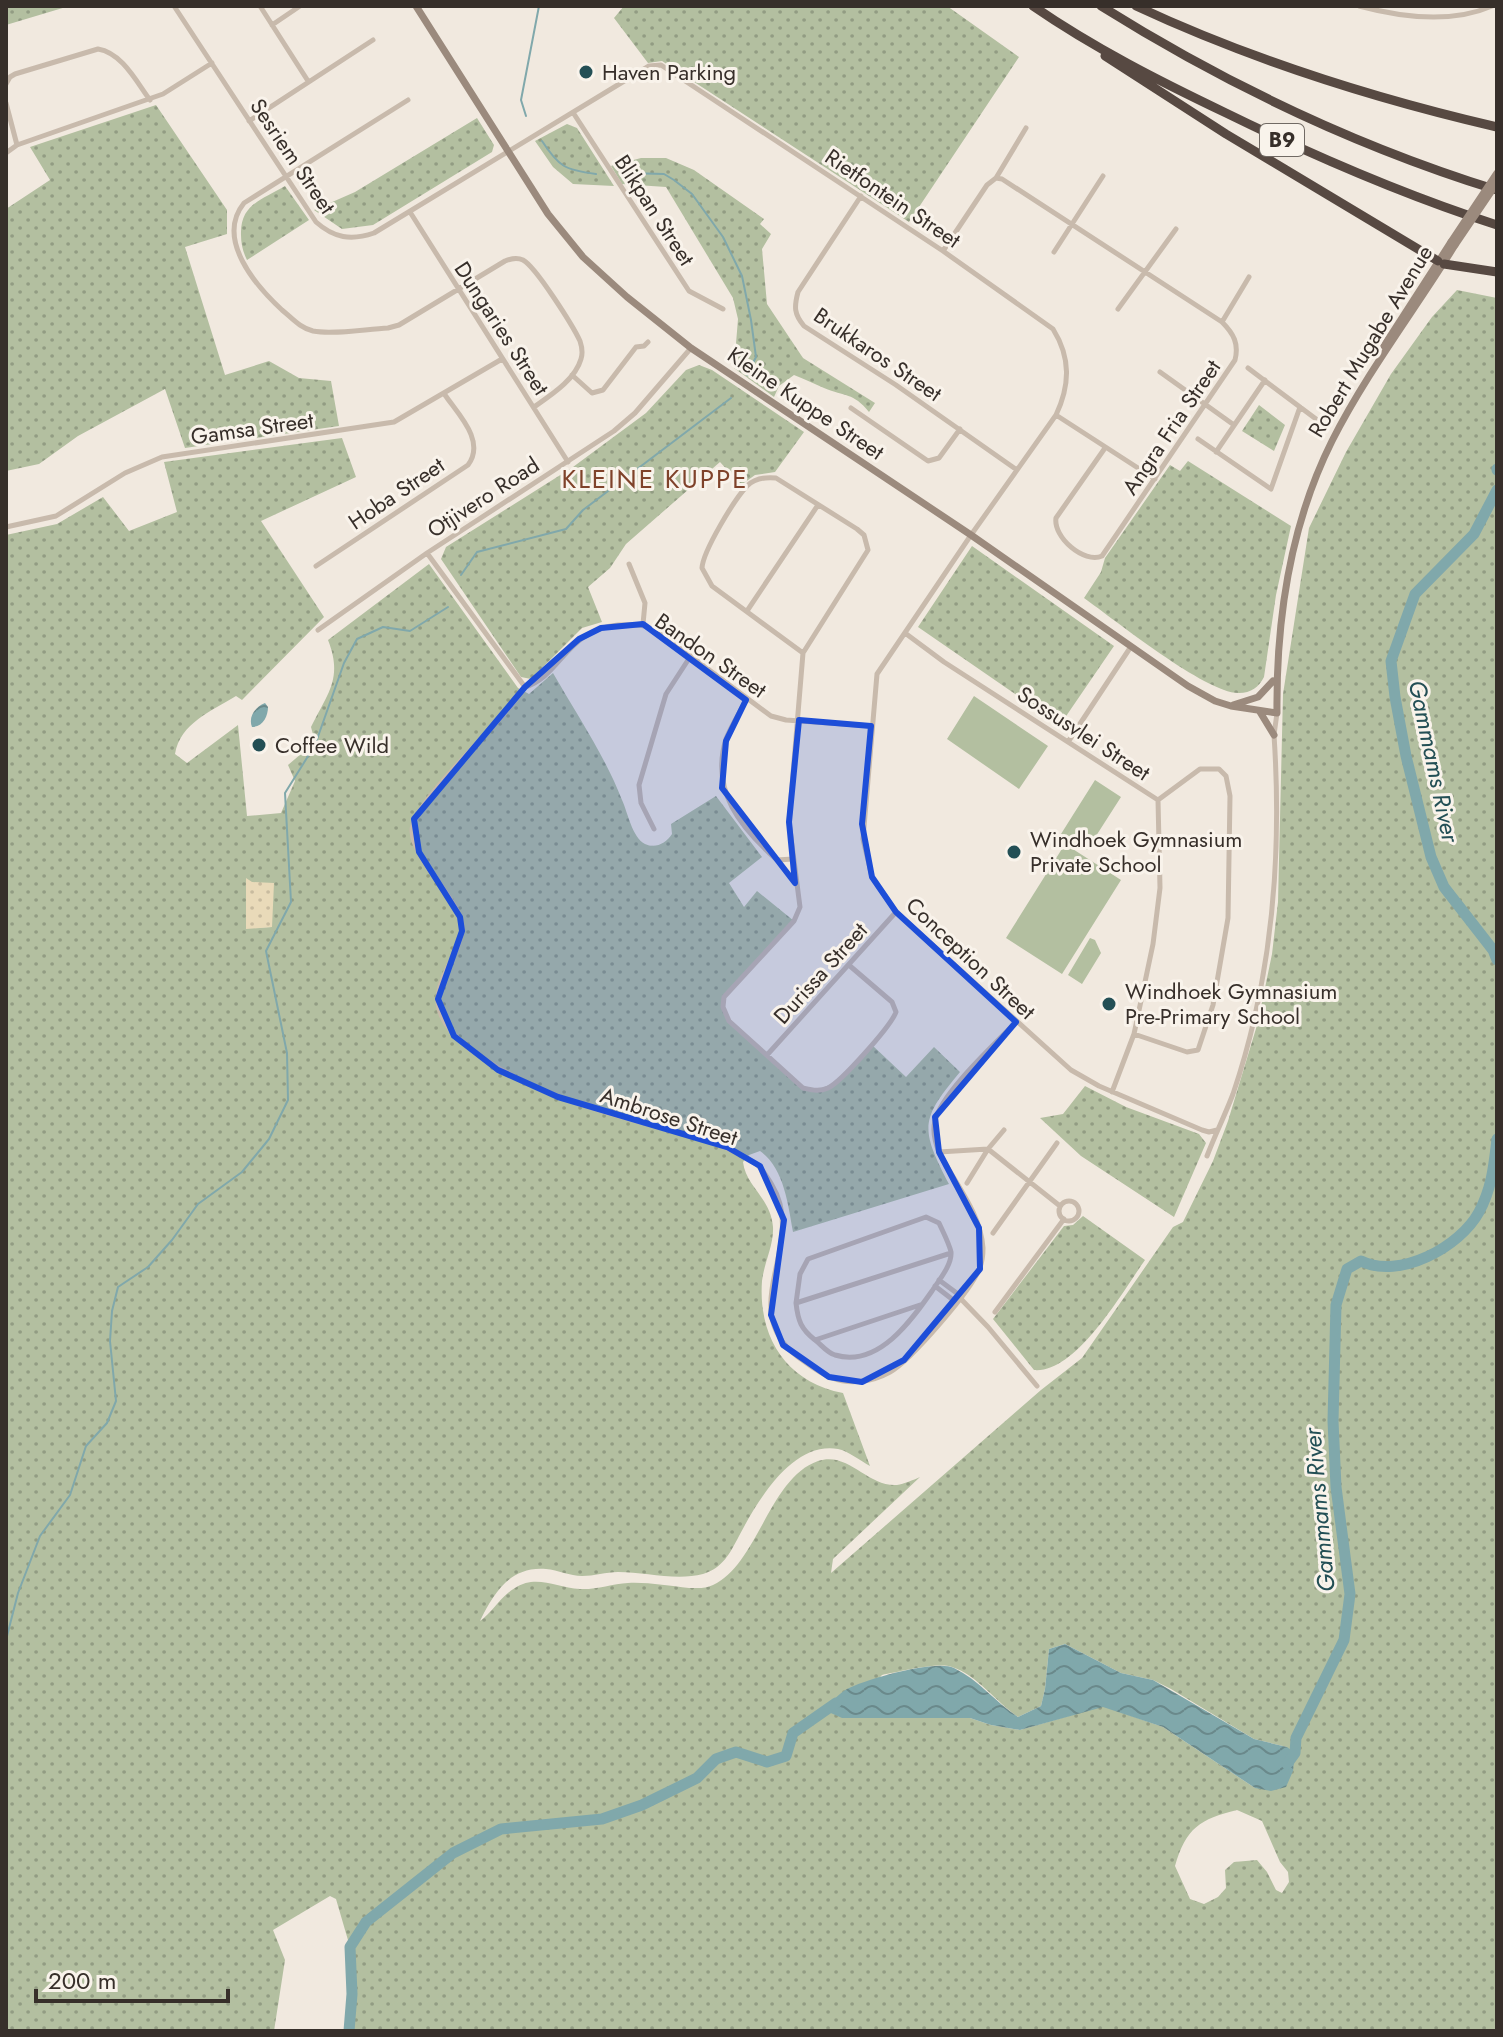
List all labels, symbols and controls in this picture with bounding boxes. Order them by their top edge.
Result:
place label: Haven Parking [602,56,736,88]
marker: Haven Parking [577,63,595,81]
street label: Sesriem Street [243,92,344,221]
road number: B9 [1260,124,1304,156]
street label: Rietfontein Street [819,141,968,256]
street label: Blikpan Street [607,148,703,272]
street label: Robert Mugabe Avenue [1300,239,1440,443]
street label: Dungaries Street [447,255,558,402]
street label: Brukkaros Street [807,299,949,409]
street label: Kleine Kuppe Street [721,339,891,468]
street label: Angra Fria Street [1114,352,1229,501]
street label: Gamsa Street [189,403,316,452]
street label: Hoba Street [341,449,451,537]
street label: Otjivero Road [421,449,545,545]
district label: KLEINE KUPPE [561,460,749,498]
street label: Bandon Street [649,605,774,706]
water label: Gammams River [1400,677,1469,847]
street label: Sossusvlei Street [1011,678,1157,788]
place label: Coffee Wild [275,729,389,761]
marker: Coffee Wild [250,736,268,754]
place label: Windhoek Gymnasium Private School [1030,823,1242,880]
marker: Windhoek Gymnasium Private School [1005,843,1023,861]
street label: Conception Street [899,889,1043,1027]
street label: Durissa Street [766,915,875,1031]
place label: Windhoek Gymnasium Pre-Primary School [1125,975,1337,1032]
marker: Windhoek Gymnasium Pre-Primary School [1100,995,1118,1013]
street label: Ambrose Street [596,1079,742,1153]
water label: Gammams River [1294,1424,1344,1594]
scale bar [36,1953,228,2003]
text: 200 m [48,1963,116,1998]

